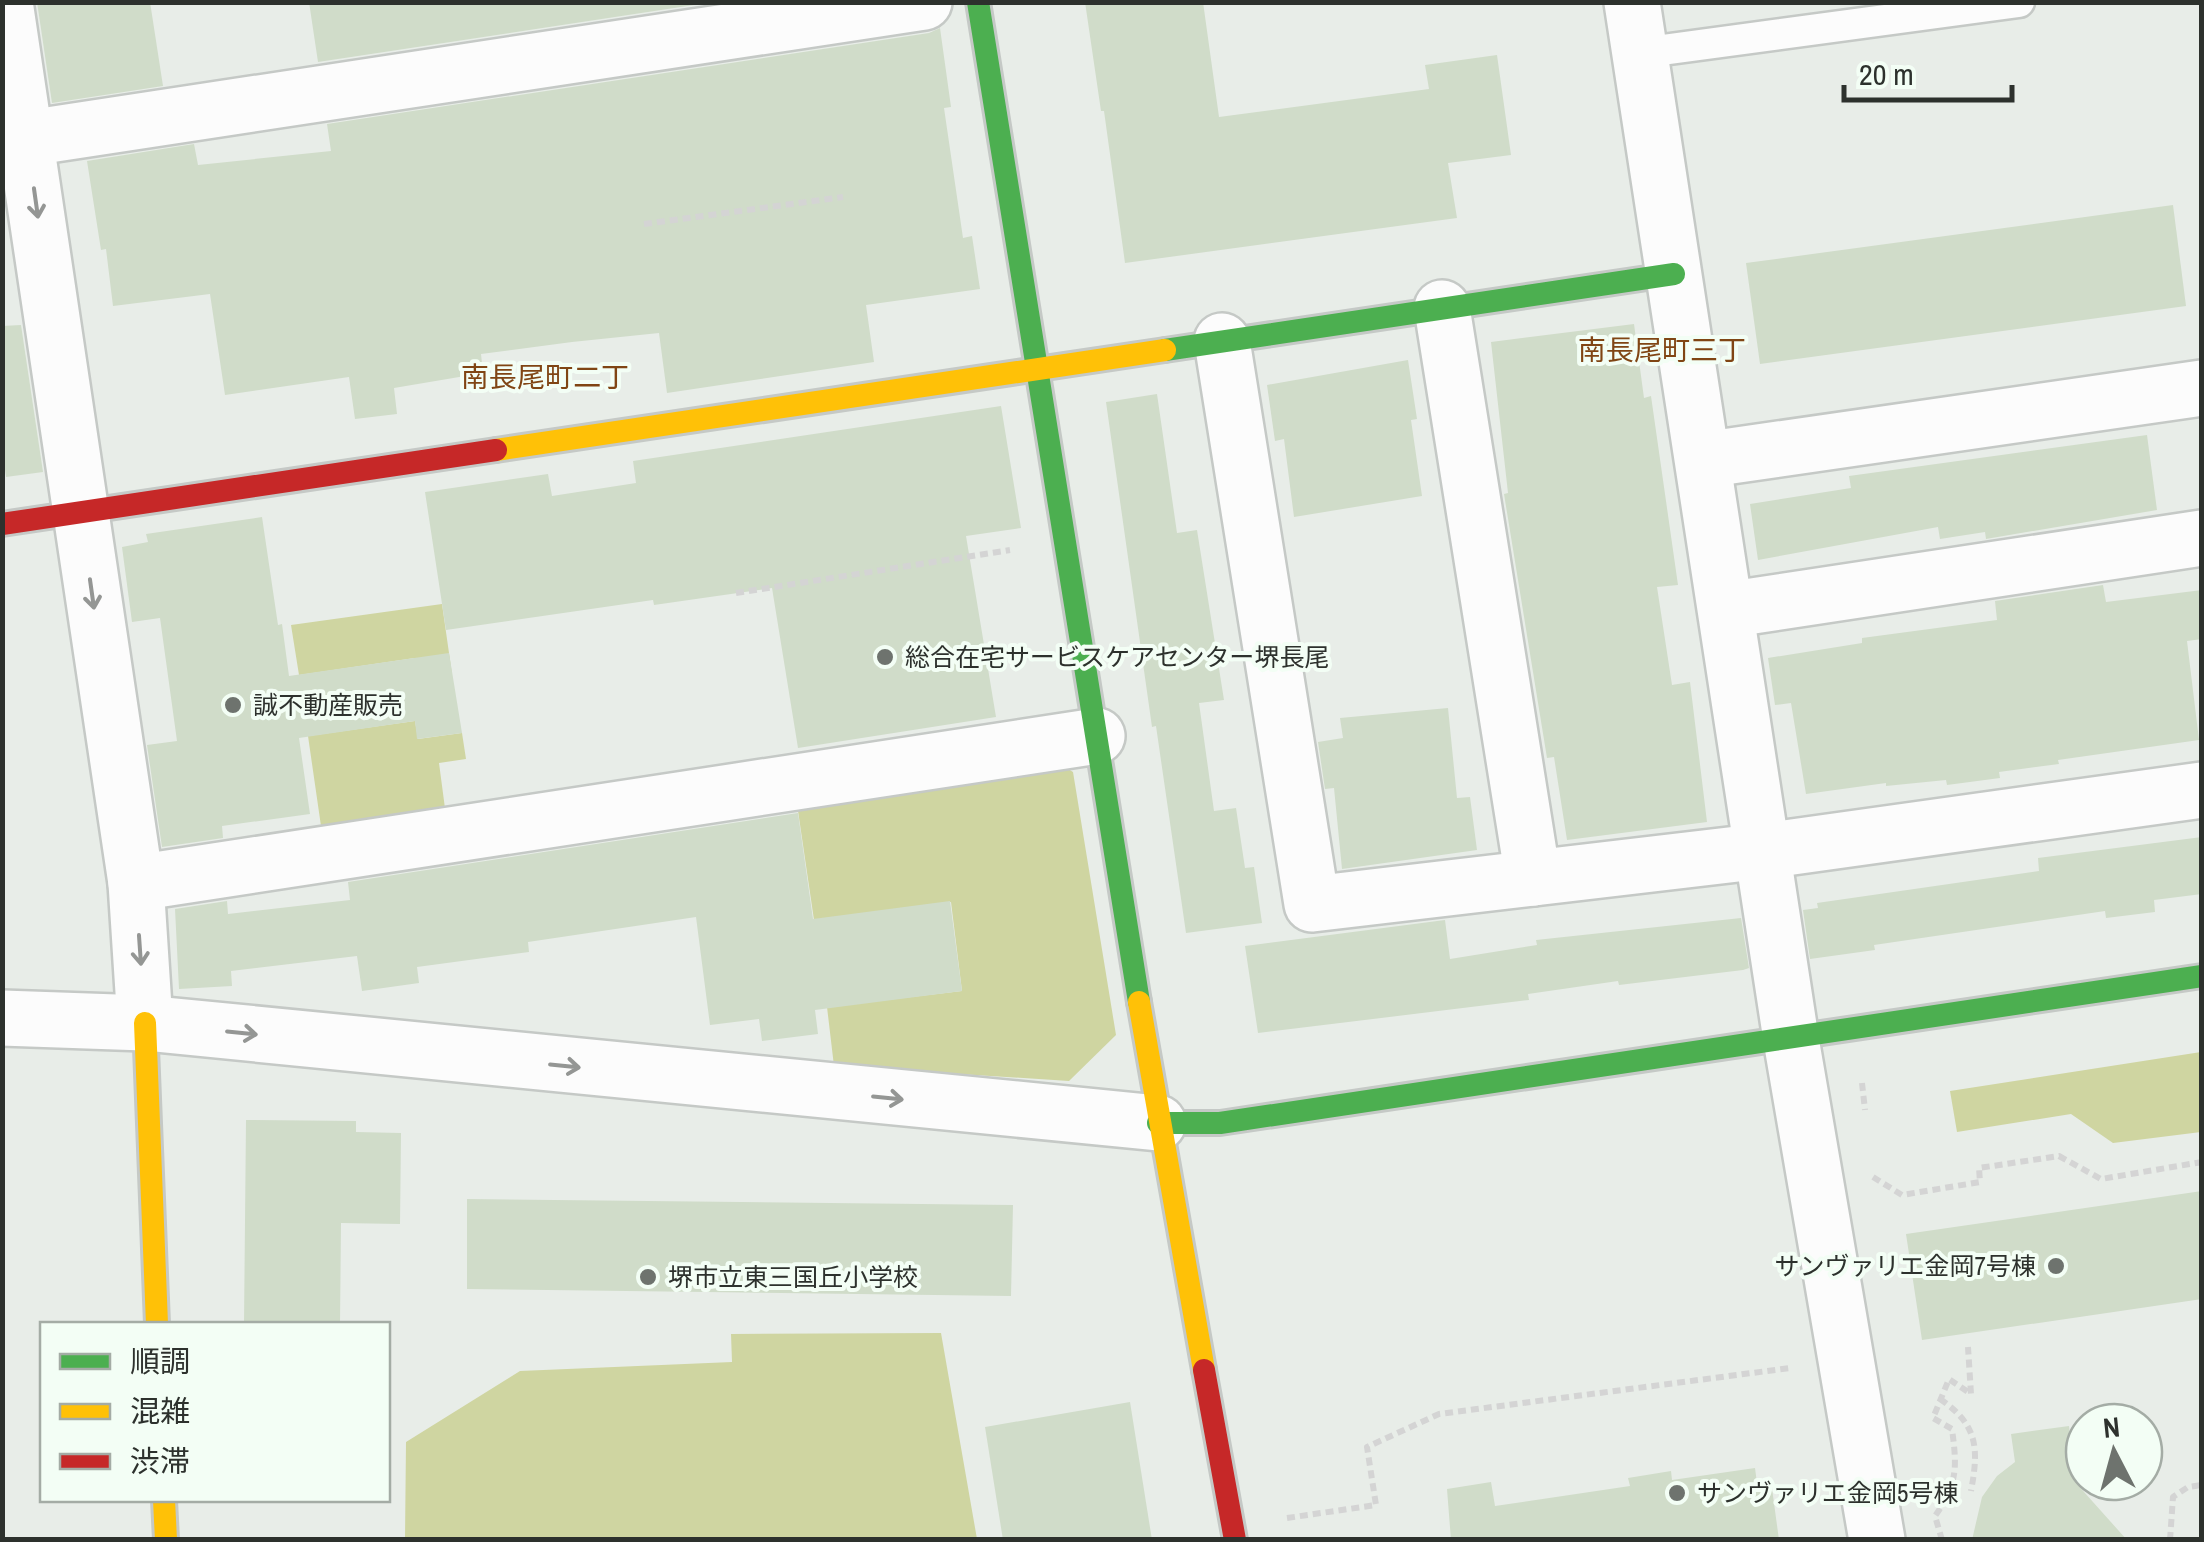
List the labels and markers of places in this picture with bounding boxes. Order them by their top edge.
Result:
place label: 総合在宅サービスケアセンター堺長尾 [905,640,1330,674]
marker: 総合在宅サービスケアセンター堺長尾 [874,646,896,668]
place label: 誠不動産販売 [253,688,403,722]
marker: 誠不動産販売 [222,694,244,716]
place label: サンヴァリエ金岡7号棟 [1775,1249,2036,1283]
marker: サンヴァリエ金岡7号棟 [2045,1255,2067,1277]
place label: 堺市立東三国丘小学校 [668,1260,918,1294]
marker: 堺市立東三国丘小学校 [637,1266,659,1288]
place label: サンヴァリエ金岡5号棟 [1697,1476,1958,1510]
marker: サンヴァリエ金岡5号棟 [1666,1482,1688,1504]

